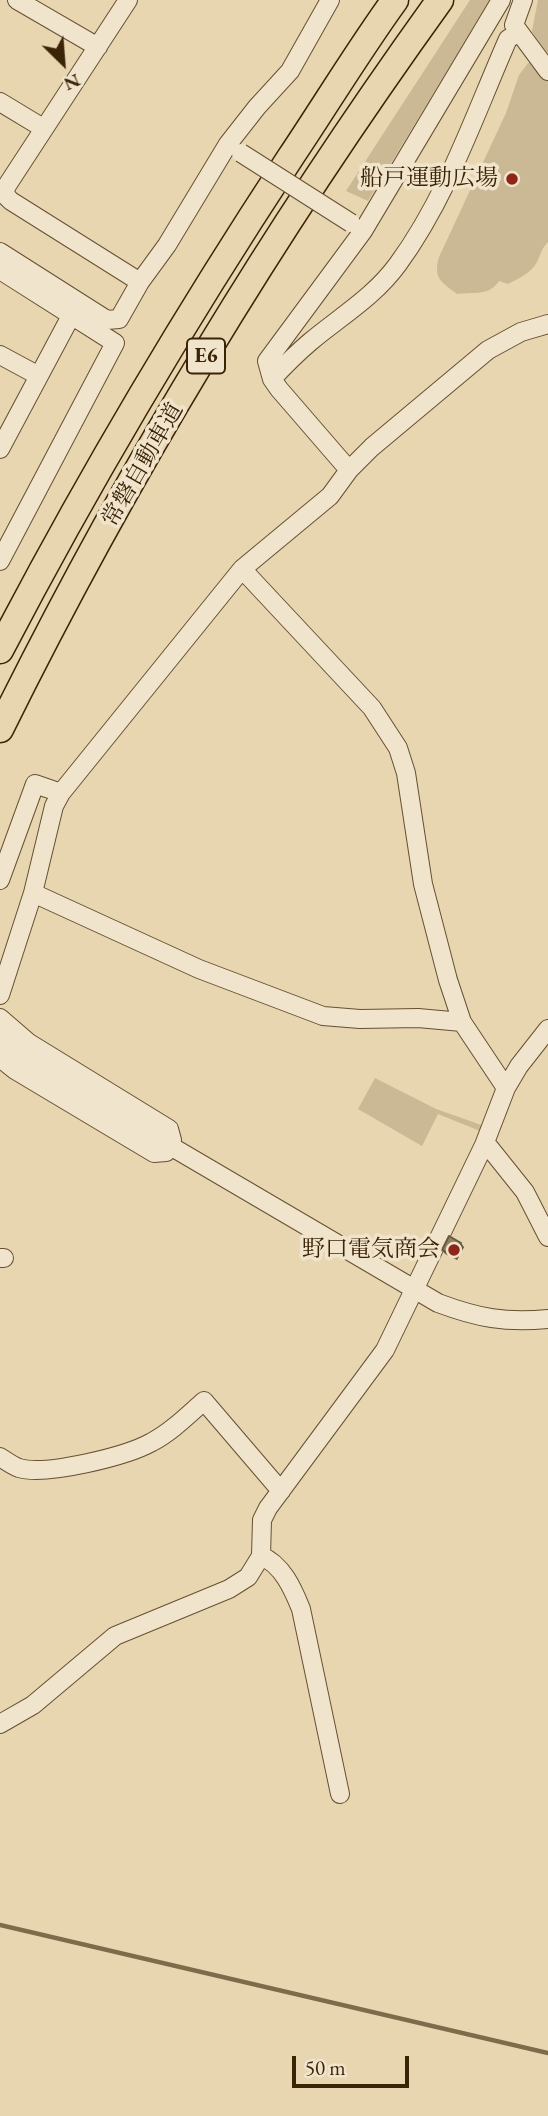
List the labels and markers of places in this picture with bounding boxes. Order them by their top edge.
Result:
place label: 船戸運動広場 [360,165,498,193]
marker: 船戸運動広場 [504,171,520,187]
place label: 野口電気商会 [302,1236,440,1264]
marker: 野口電気商会 [446,1242,462,1258]

